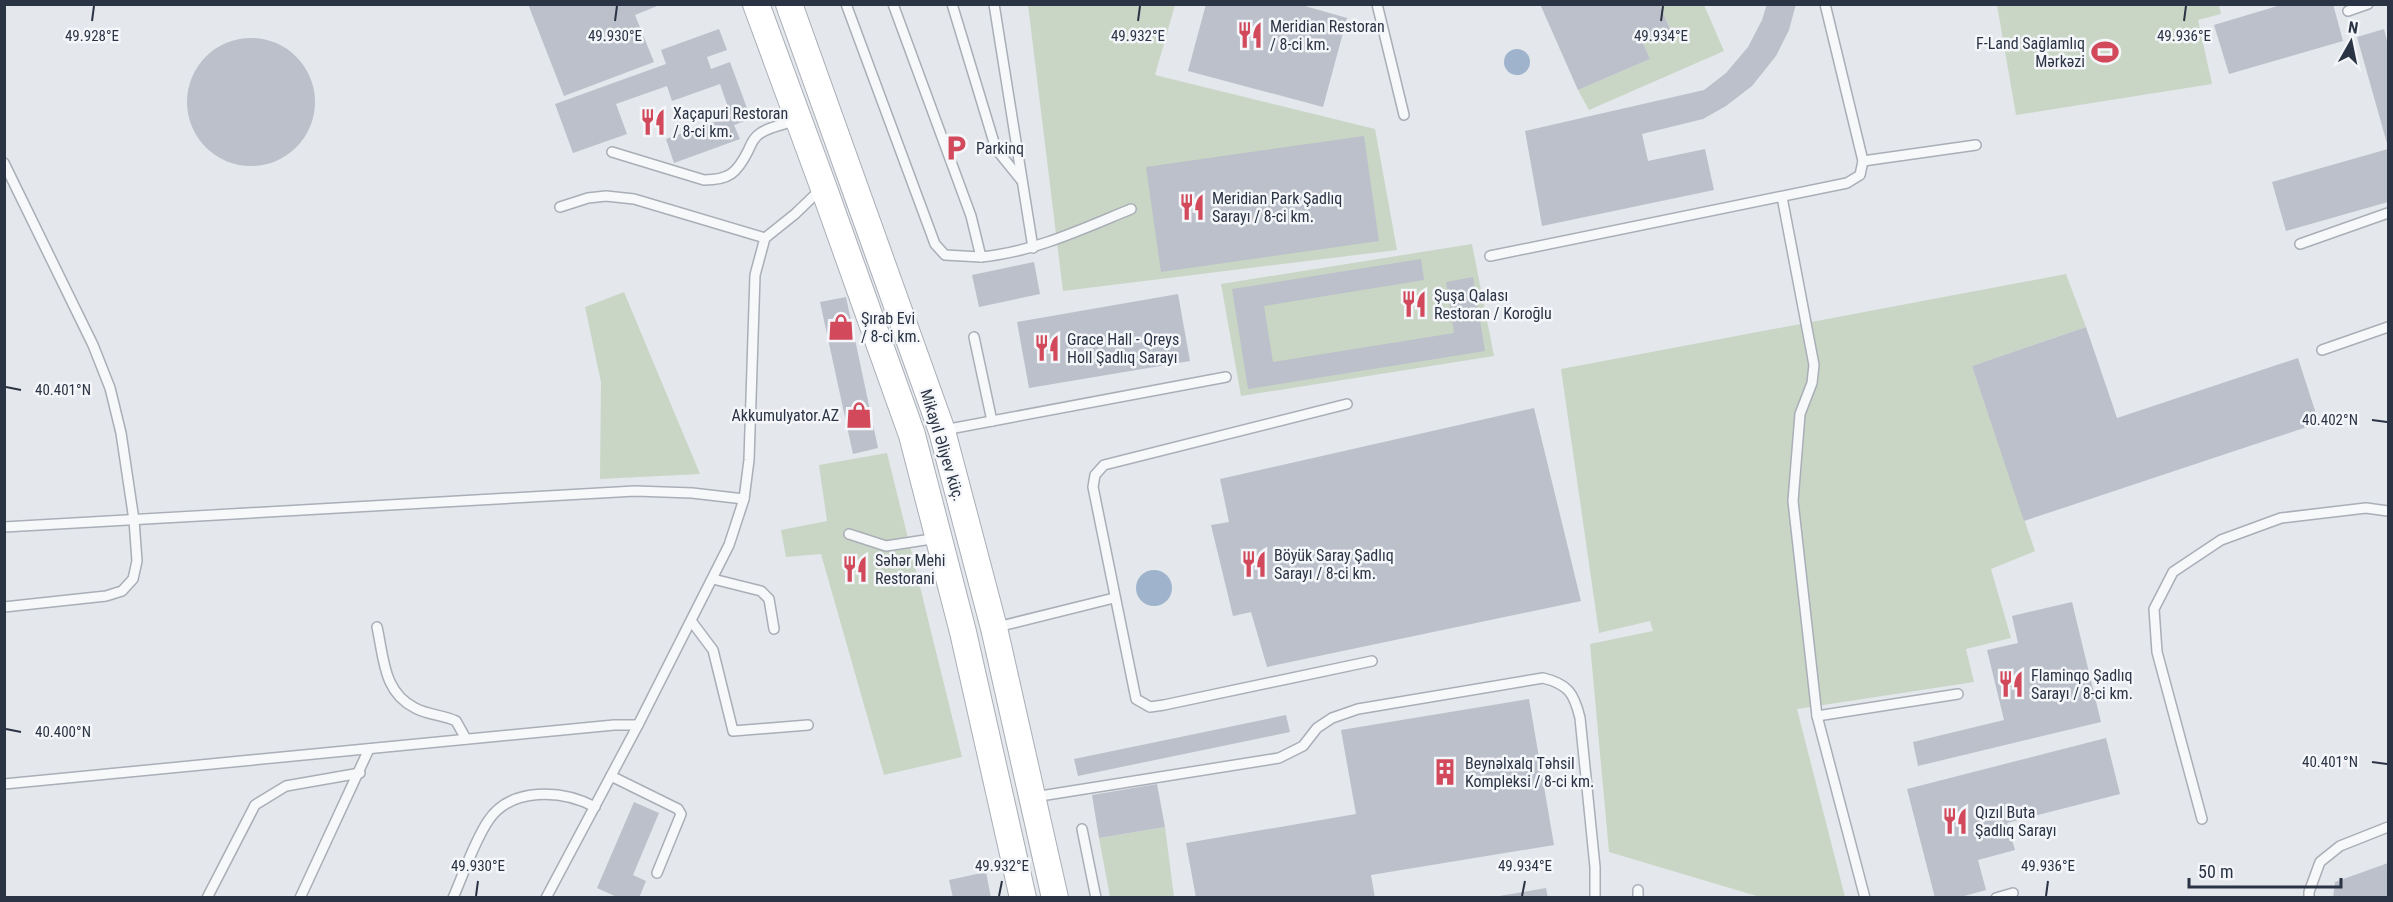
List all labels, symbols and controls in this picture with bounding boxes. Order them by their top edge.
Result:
north arrow [2321,12,2381,72]
place label: Meridian Restoran / 8-ci km. [1270,17,1385,54]
text: N [2347,18,2360,38]
restaurant icon: Meridian Restoran / 8-ci km. [1235,20,1265,50]
text: 49.928°E [65,27,119,45]
text: 49.930°E [588,27,642,45]
text: 49.932°E [1111,27,1165,45]
text: 49.934°E [1634,27,1688,45]
text: 49.936°E [2157,27,2211,45]
place label: F-Land Sağlamlıq Mərkəzi [1976,34,2085,71]
sports icon: F-Land Sağlamlıq Mərkəzi [2090,37,2120,67]
place label: Xaçapuri Restoran / 8-ci km. [673,104,788,141]
restaurant icon: Xaçapuri Restoran / 8-ci km. [638,107,668,137]
parking icon: Parkinq [941,133,971,163]
place label: Parkinq [976,139,1024,158]
place label: Meridian Park Şadlıq Sarayı / 8-ci km. [1212,189,1342,226]
restaurant icon: Meridian Park Şadlıq Sarayı / 8-ci km. [1177,192,1207,222]
place label: Şuşa Qalası Restoran / Koroğlu [1434,286,1552,323]
restaurant icon: Şuşa Qalası Restoran / Koroğlu [1399,289,1429,319]
place label: Şırab Evi / 8-ci km. [861,309,921,346]
shop icon: Şırab Evi / 8-ci km. [826,312,856,342]
place label: Grace Hall - Qreys Holl Şadlıq Sarayı [1067,330,1179,367]
restaurant icon: Grace Hall - Qreys Holl Şadlıq Sarayı [1032,333,1062,363]
text: 40.401°N [35,381,91,399]
street label: Mikayıl Əliyev küç. [916,387,969,503]
shop icon: Akkumulyator.AZ [844,400,874,430]
place label: Akkumulyator.AZ [732,406,839,425]
text: 40.402°N [2302,411,2358,429]
place label: Böyük Saray Şadlıq Sarayı / 8-ci km. [1274,546,1394,583]
restaurant icon: Böyük Saray Şadlıq Sarayı / 8-ci km. [1239,549,1269,579]
place label: Səhər Mehi Restorani [875,551,945,588]
restaurant icon: Səhər Mehi Restorani [840,554,870,584]
place label: Flaminqo Şadlıq Sarayı / 8-ci km. [2031,666,2133,703]
restaurant icon: Flaminqo Şadlıq Sarayı / 8-ci km. [1996,669,2026,699]
text: 40.400°N [35,723,91,741]
text: 40.401°N [2302,753,2358,771]
place label: Beynəlxalq Təhsil Kompleksi / 8-ci km. [1465,754,1594,791]
building icon: Beynəlxalq Təhsil Kompleksi / 8-ci km. [1430,757,1460,787]
place label: Qızıl Buta Şadlıq Sarayı [1975,803,2057,840]
restaurant icon: Qızıl Buta Şadlıq Sarayı [1940,806,1970,836]
scale bar [2189,851,2340,889]
text: 49.930°E [451,857,505,875]
text: 49.932°E [975,857,1029,875]
text: 49.934°E [1498,857,1552,875]
text: 49.936°E [2021,857,2075,875]
text: 50 m [2198,861,2233,882]

